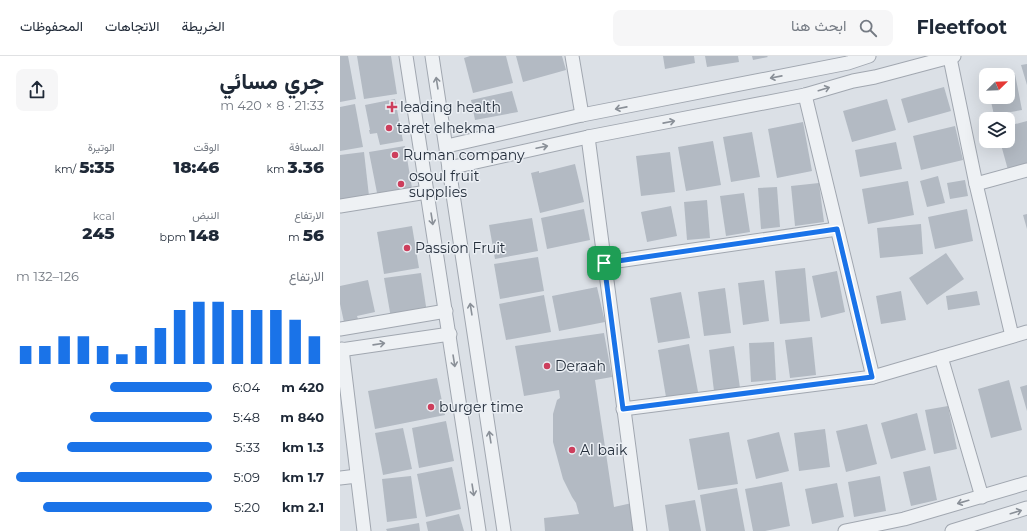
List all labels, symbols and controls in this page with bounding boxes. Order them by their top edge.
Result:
search box [613,10,893,46]
text: ابحث هنا [791,16,847,35]
text: Fleetfoot [917,16,1007,39]
text: المحفوظات [20,17,83,35]
text: الاتجاهات [105,17,159,35]
text: الخريطة [181,17,225,35]
icon: search [857,17,879,39]
text: جري مسائي [220,68,324,95]
north arrow [979,68,1015,104]
map controls [979,68,1015,148]
button: share [16,69,58,111]
one-way arrow [770,73,783,81]
one-way arrow [433,77,441,90]
one-way arrow [817,85,830,92]
text: 21:33 · 8 × 420 m [220,97,324,113]
place label: leading health [400,98,501,116]
marker: leading health [387,102,397,112]
one-way arrow [615,104,628,112]
button: layers [979,112,1015,148]
one-way arrow [663,117,676,125]
place label: taret elhekma [397,119,495,137]
marker: taret elhekma [384,123,394,133]
text: الوتيرة [88,140,115,154]
text: الوقت [193,140,219,154]
text: المسافة [289,140,324,154]
one-way arrow [535,143,548,151]
place label: Ruman company [403,146,525,164]
marker: Ruman company [390,150,400,160]
text: 5:35 [79,157,115,177]
text: 18:46 [173,157,219,177]
text: 3.36 [287,157,324,177]
text: /km [54,162,79,176]
text: km [266,162,287,176]
place label: osoul fruit supplies [409,167,480,201]
marker: osoul fruit supplies [396,179,406,189]
text: النبض [192,208,219,222]
text: الارتفاع [294,208,324,222]
text: kcal [93,209,115,223]
one-way arrow [428,212,436,225]
text: 245 [82,223,115,243]
text: 148 [189,225,219,245]
text: 56 [303,225,324,245]
text: bpm [160,230,189,244]
text: m [288,230,303,244]
place label: Passion Fruit [415,239,506,257]
marker: Passion Fruit [402,243,412,253]
pin [587,246,621,280]
icon: arrive [593,252,615,274]
text: 126–132 m [16,268,79,284]
text: الارتفاع [289,268,324,284]
one-way arrow [466,302,474,315]
one-way arrow [372,340,385,348]
one-way arrow [450,354,458,367]
place label: Deraah [555,357,606,375]
marker: Deraah [542,361,552,371]
text: 6:04 [232,379,260,395]
text: 420 m [281,379,324,395]
place label: burger time [439,398,523,416]
marker: burger time [426,402,436,412]
text: 5:48 [233,409,260,425]
text: 840 m [280,409,324,425]
one-way arrow [486,431,494,444]
text: 5:33 [235,439,260,455]
text: 1.3 km [282,439,324,455]
place label: Al baik [580,441,628,459]
marker: Al baik [567,445,577,455]
text: 5:09 [233,469,260,485]
text: 1.7 km [282,469,324,485]
one-way arrow [469,483,477,496]
text: 5:20 [234,499,260,515]
text: 2.1 km [282,499,324,515]
one-way arrow [956,499,969,506]
one-way arrow [1009,508,1022,515]

